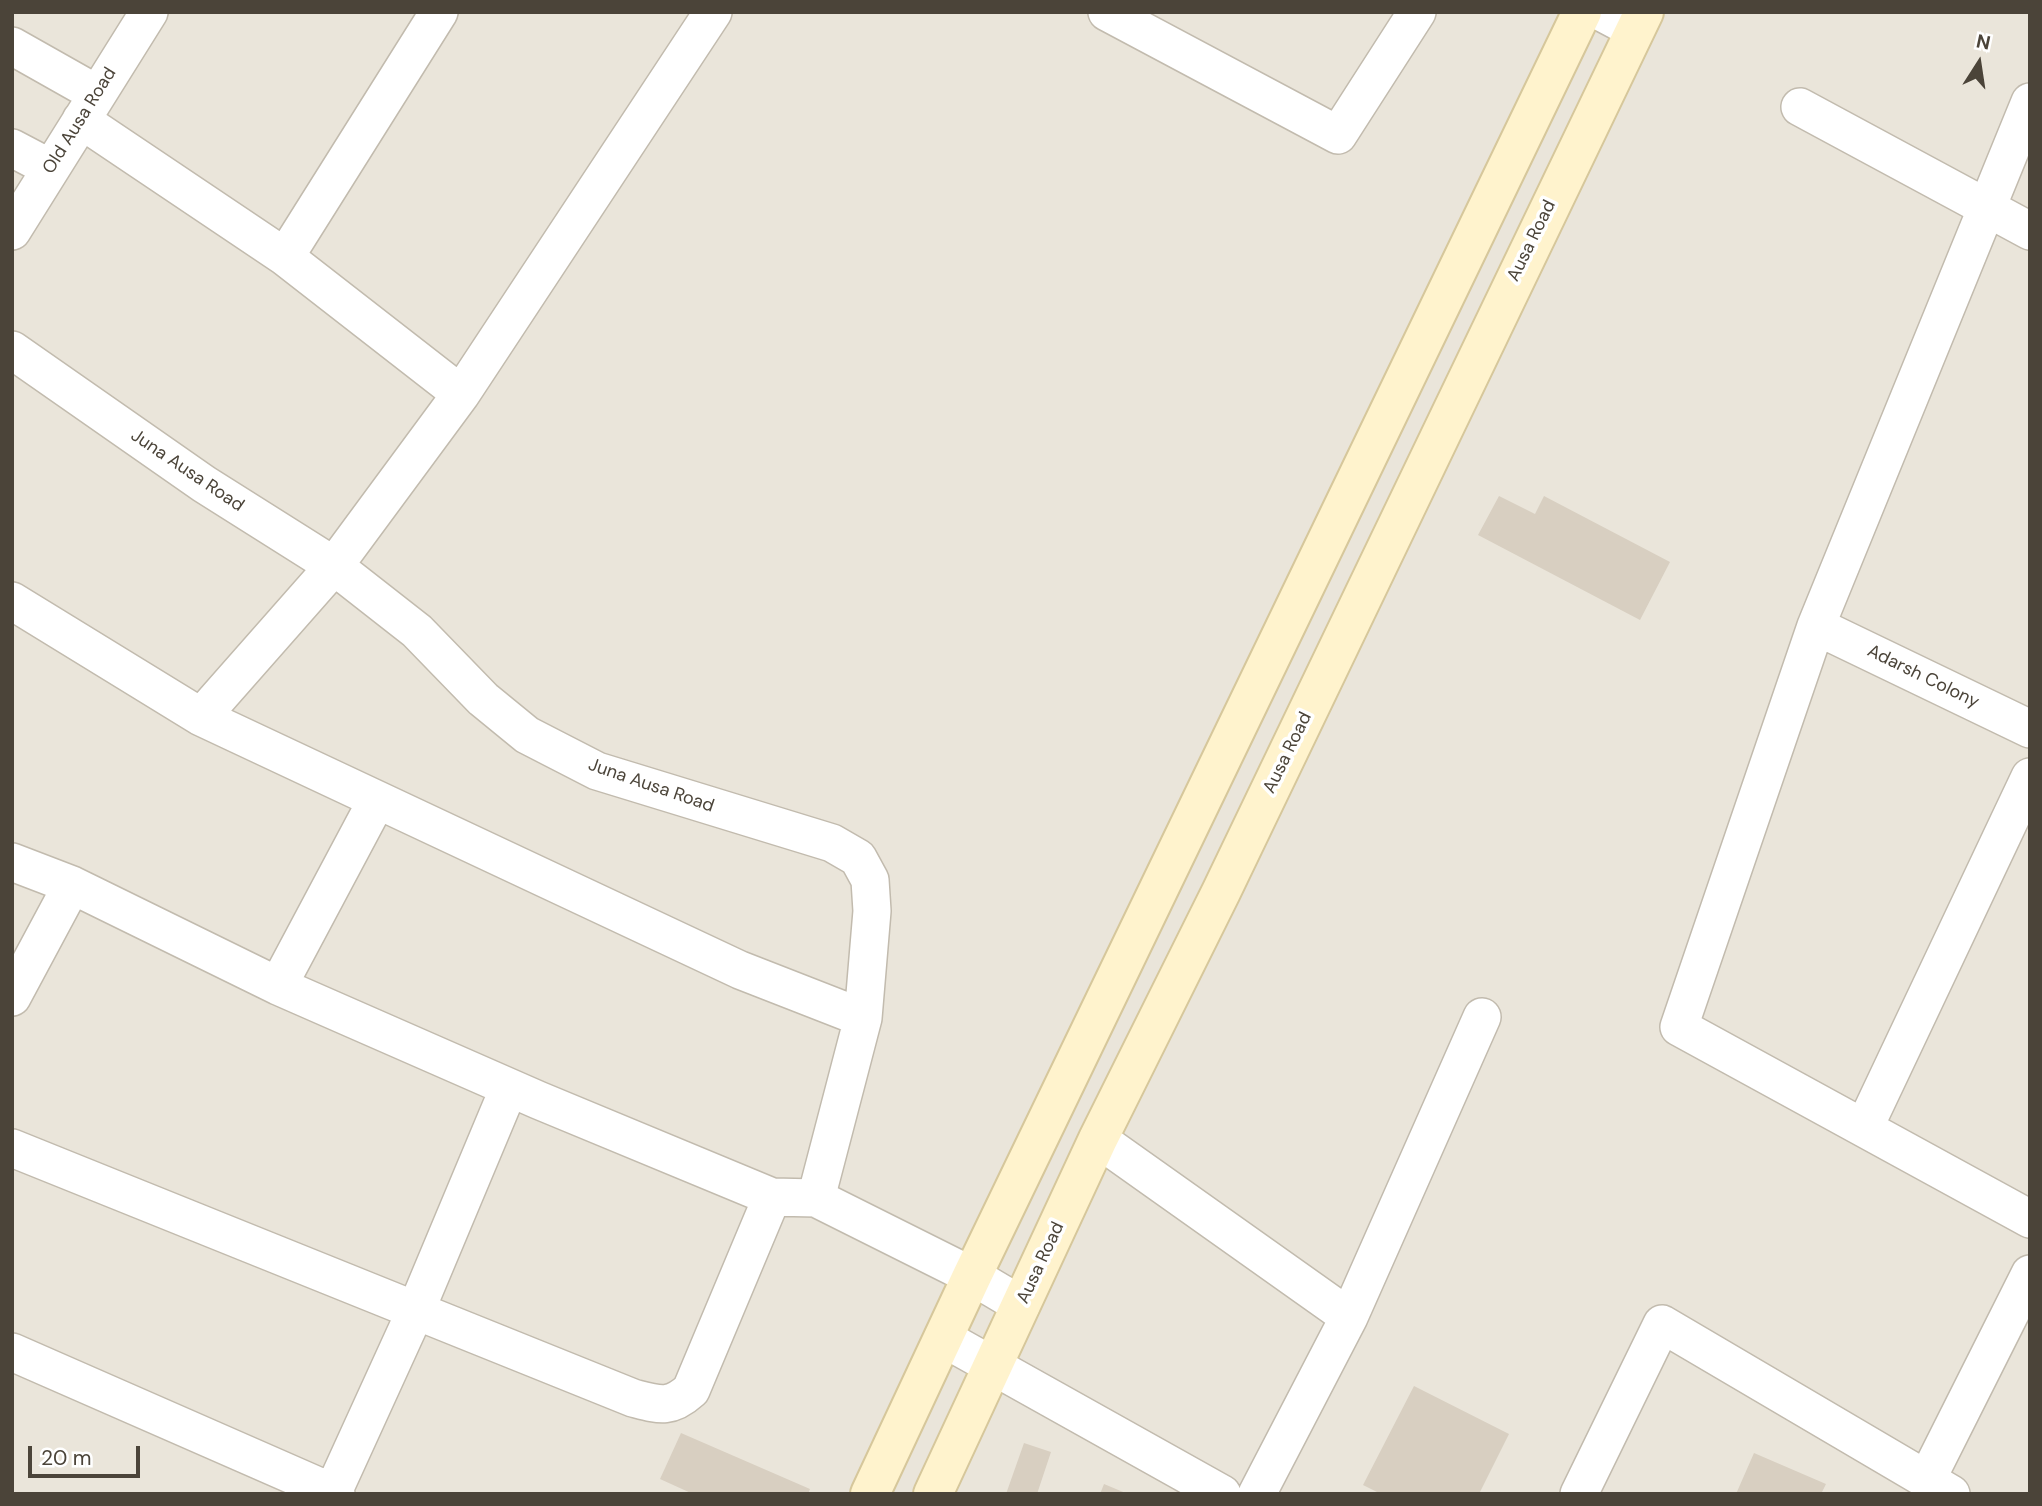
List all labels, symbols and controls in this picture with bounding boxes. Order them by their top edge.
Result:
north arrow [1944,28,2014,98]
text: N [1974,28,1993,56]
street label: Old Ausa Road [39,64,121,178]
street label: Ausa Road [1503,197,1561,285]
street label: Juna Ausa Road [126,425,248,517]
street label: Adarsh Colony [1864,641,1982,713]
street label: Ausa Road [1259,709,1317,797]
street label: Juna Ausa Road [585,754,717,818]
street label: Ausa Road [1013,1219,1069,1307]
scale bar [32,1432,144,1476]
text: 20 m [41,1444,92,1472]

